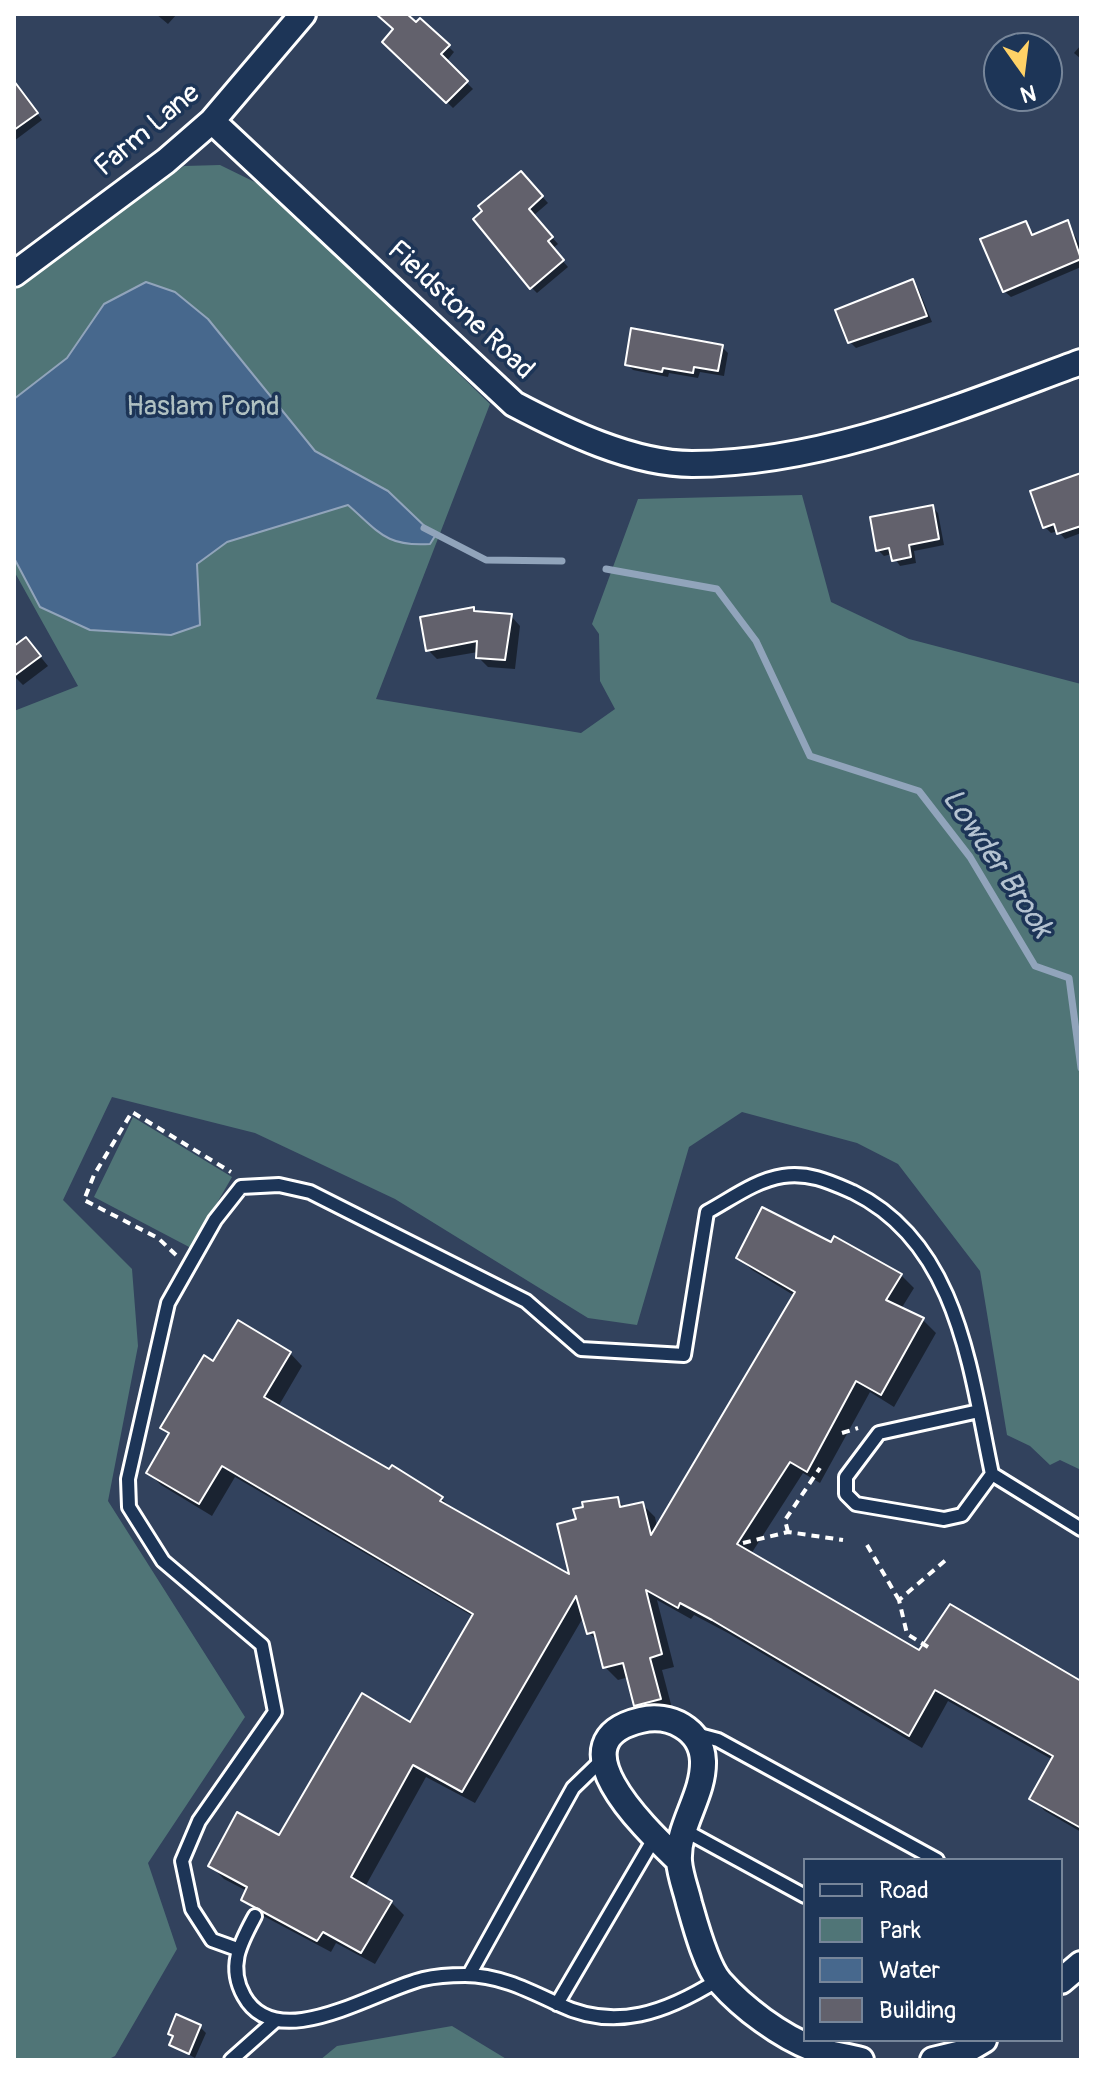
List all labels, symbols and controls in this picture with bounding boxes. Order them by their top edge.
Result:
north arrow [983,32,1063,112]
street label: Farm Lane [89,77,207,185]
text: N [1018,78,1039,109]
street label: Fieldstone Road [380,235,540,387]
park label: Haslam Pond [126,391,280,425]
water label: Lowder Brook [933,783,1059,945]
legend [803,1858,1063,2042]
text: Road [879,1876,929,1905]
text: Park [879,1916,921,1945]
text: Water [879,1956,940,1985]
text: Building [879,1996,956,2025]

